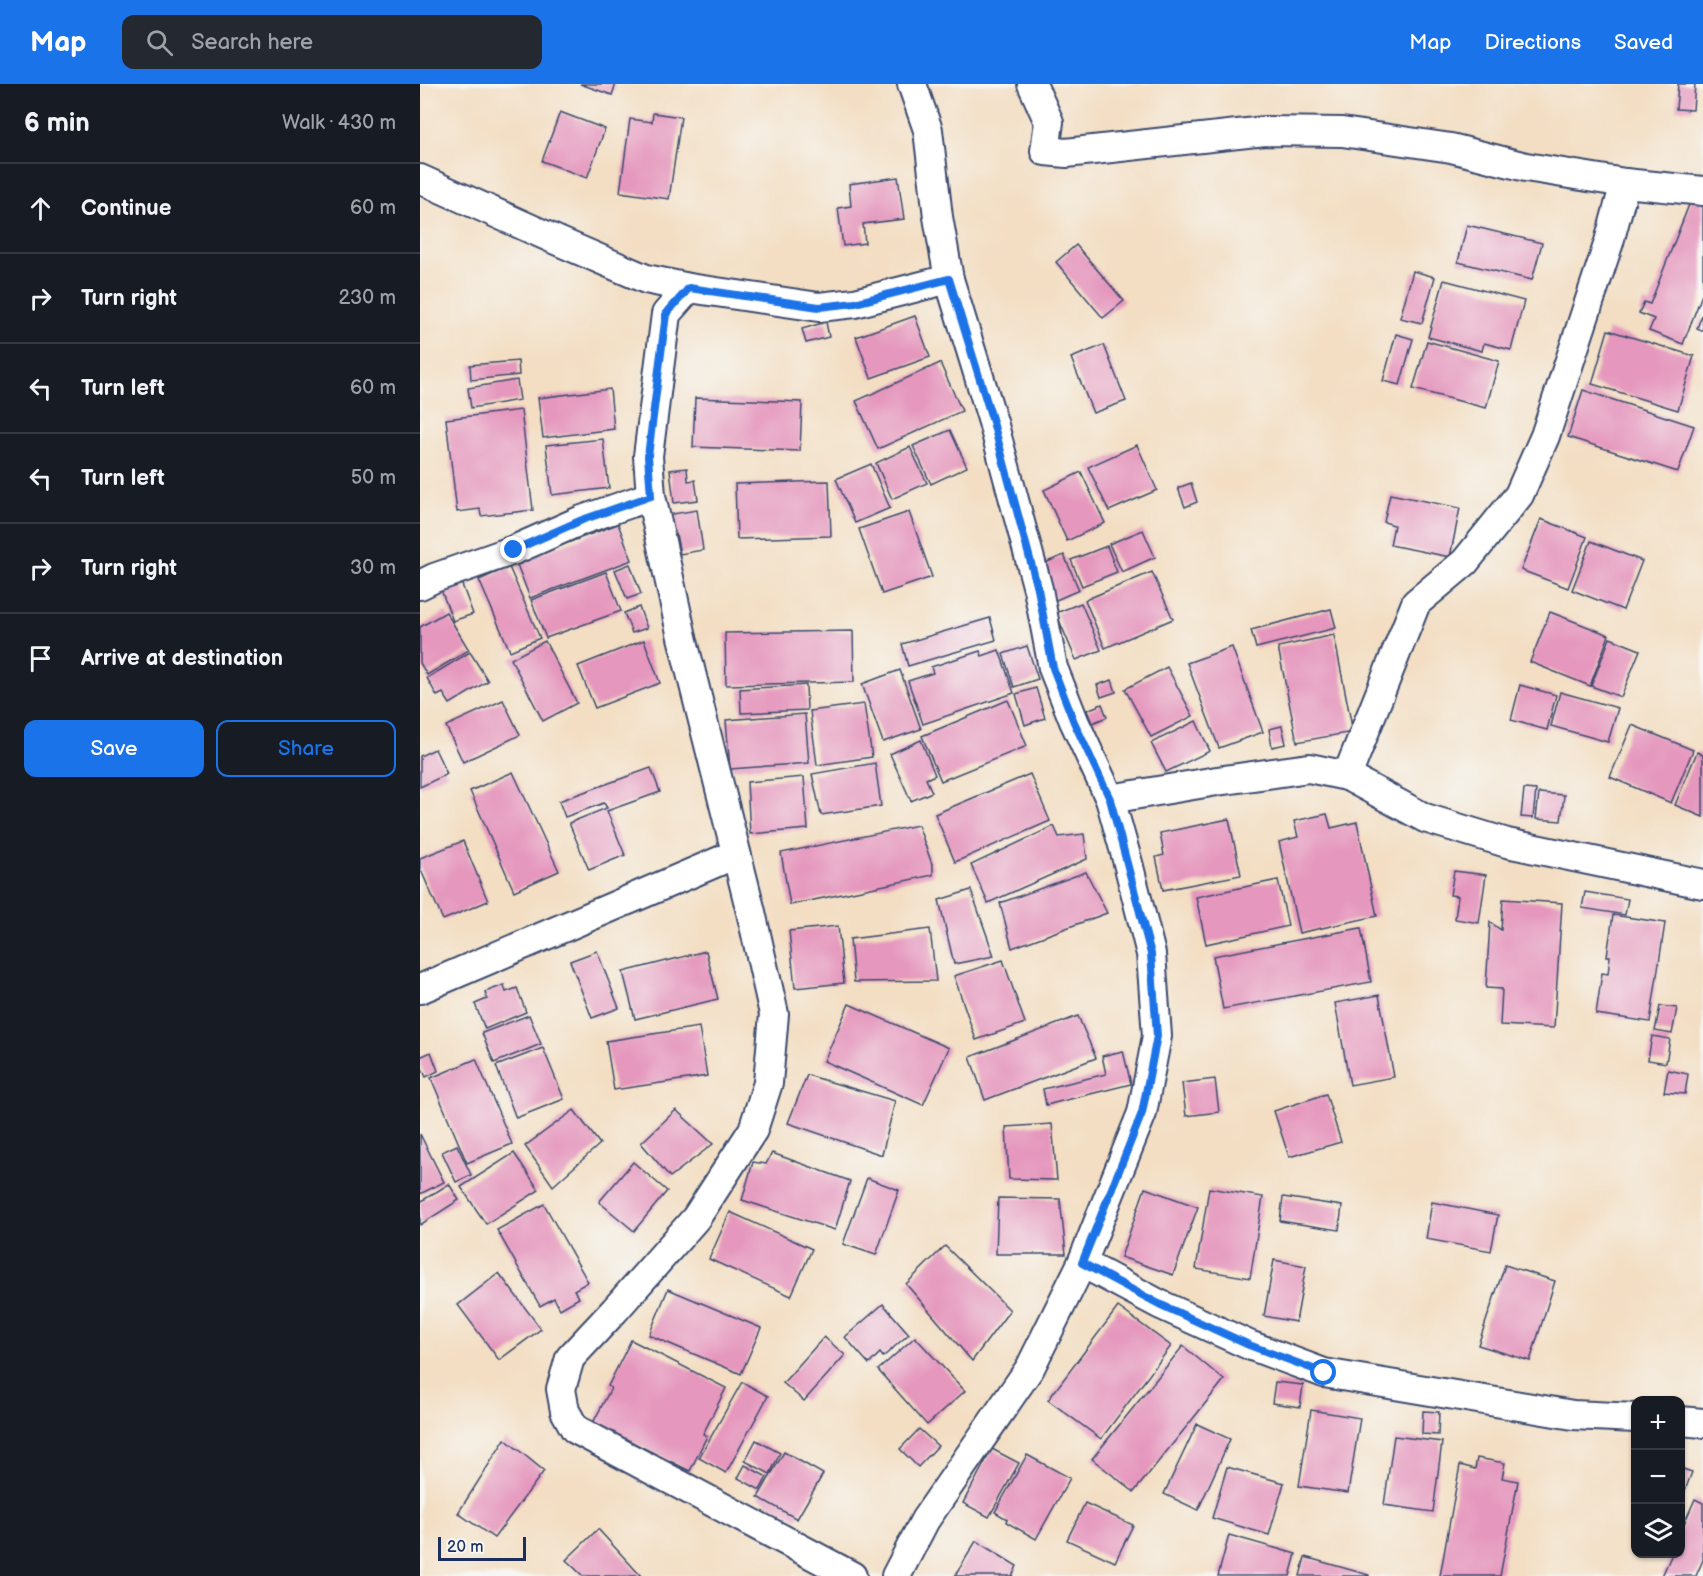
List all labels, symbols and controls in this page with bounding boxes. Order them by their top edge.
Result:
search box [122,15,542,69]
text: Map [30,26,86,59]
icon: search [143,26,176,59]
text: Search here [191,29,313,56]
text: Map [1409,30,1452,55]
text: Directions [1485,30,1581,55]
text: Saved [1614,30,1673,55]
text: 6 min [24,108,90,139]
text: Walk · 430 m [282,111,396,135]
icon: ahead [24,192,57,225]
text: Continue [81,195,171,222]
text: 60 m [350,196,396,220]
icon: right [24,282,57,315]
text: Turn right [81,285,177,312]
text: 230 m [339,286,396,310]
icon: left [24,372,57,405]
text: Turn left [81,375,165,402]
text: 60 m [350,376,396,400]
icon: left [24,462,57,495]
text: Turn left [81,465,165,492]
text: 50 m [351,466,396,490]
route end [500,536,526,562]
icon: right [24,552,57,585]
text: Turn right [81,555,177,582]
text: 30 m [350,556,396,580]
icon: arrive [24,642,57,675]
text: Arrive at destination [81,645,283,672]
button: Save [24,720,204,777]
button: Share [216,720,396,777]
route start [1310,1359,1336,1385]
map controls [1631,1396,1685,1558]
button: + [1631,1396,1685,1450]
button: − [1631,1450,1685,1504]
button: layers [1631,1504,1685,1558]
scale bar [438,1534,526,1562]
text: 20 m [447,1538,483,1557]

